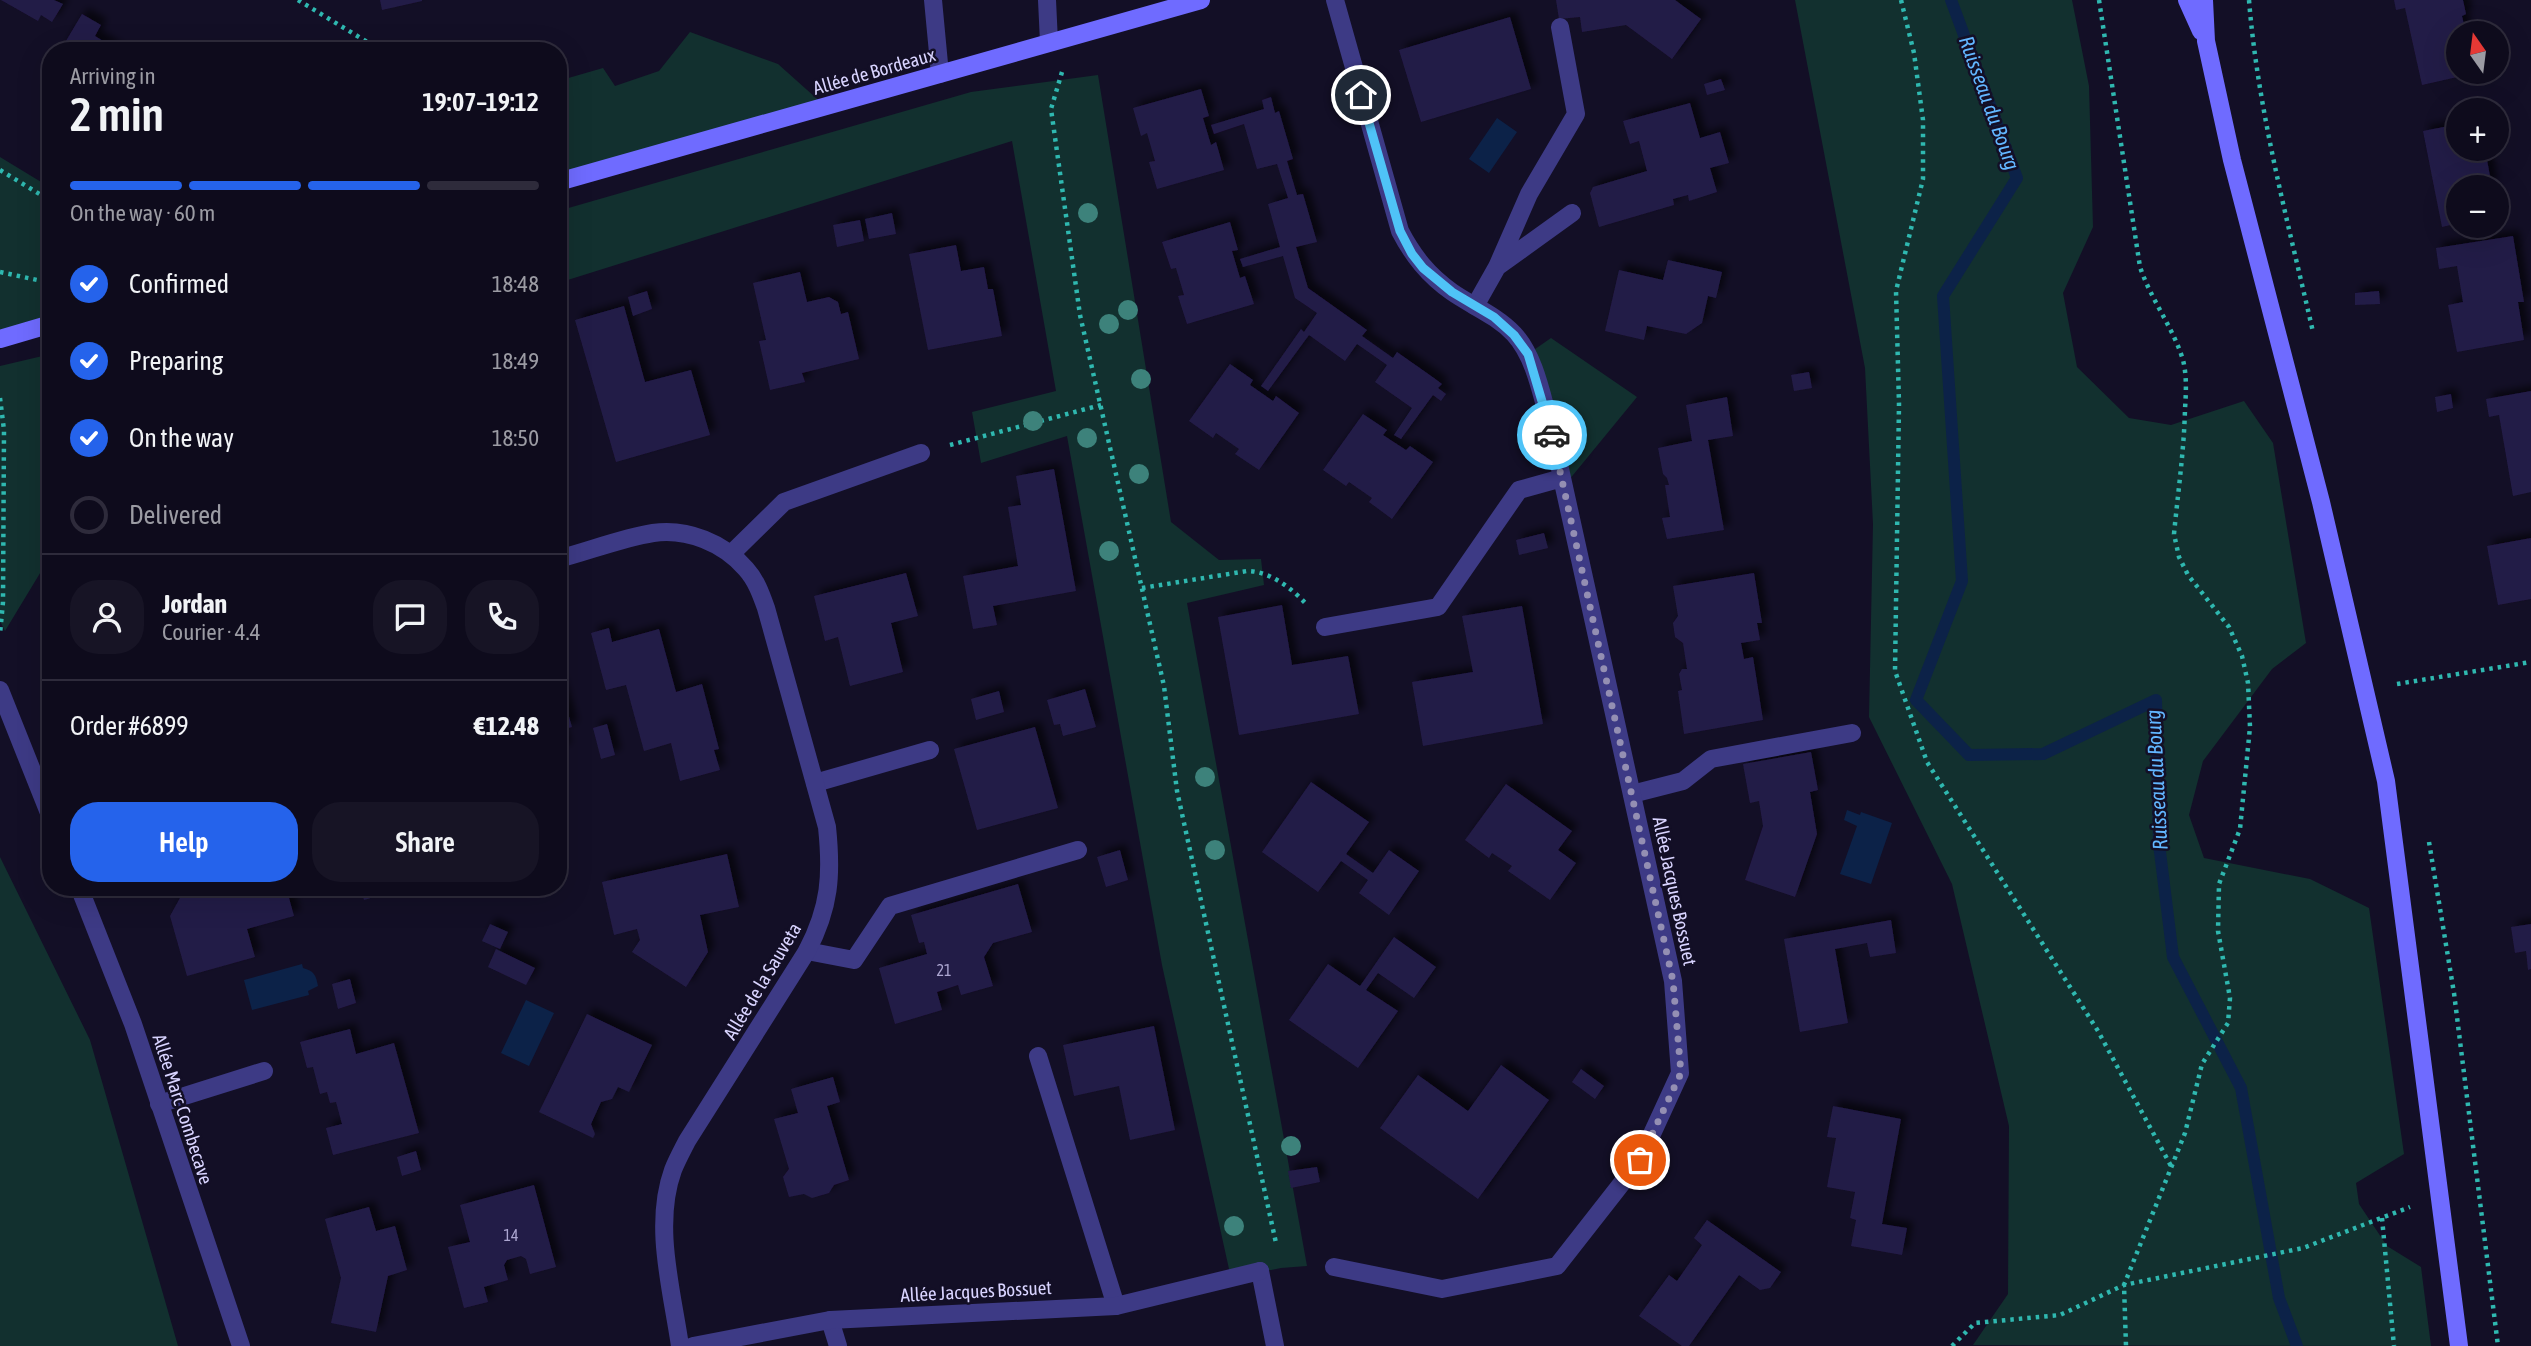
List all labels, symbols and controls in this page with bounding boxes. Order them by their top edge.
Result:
north arrow [2446,21,2510,84]
map controls [2446,21,2509,238]
water label: Ruisseau du Bourg [1955,32,2025,173]
street label: Allée de Bordeaux [810,43,938,99]
text: Arriving in [70,63,156,89]
pin [1331,65,1391,125]
icon: home [1342,76,1380,114]
text: 19:07–19:12 [422,87,539,117]
text: 2 min [70,88,164,141]
button: + [2446,98,2509,161]
button: − [2446,175,2509,238]
text: On the way · 60 m [70,200,215,226]
icon: check [70,265,108,303]
text: Confirmed [129,269,229,299]
text: 18:48 [492,271,539,297]
icon: check [70,342,108,380]
text: Preparing [129,346,223,376]
text: 18:49 [492,348,539,374]
courier [1517,400,1587,470]
icon: car [1533,416,1571,454]
icon: check [70,419,108,457]
text: On the way [129,423,234,453]
text: 18:50 [492,425,539,451]
text: Delivered [129,500,222,530]
button: person [70,580,144,654]
button: chat [373,580,447,654]
button: phone [465,580,539,654]
text: Jordan [162,589,227,619]
text: Courier · 4.4 [162,619,261,645]
water label: Ruisseau du Bourg [2140,709,2172,851]
text: Order #6899 [70,711,189,741]
text: €12.48 [474,711,539,741]
button: Help [70,802,298,882]
button: Share [312,802,539,882]
street label: Allée Jacques Bossuet [1648,815,1702,967]
street label: Allée de la Sauveta [719,919,805,1043]
house number: 21 [936,961,952,979]
street label: Allée Marc Combecave [148,1031,218,1187]
pin [1610,1130,1670,1190]
icon: bag [1621,1141,1659,1179]
house number: 14 [503,1226,519,1244]
street label: Allée Jacques Bossuet [900,1276,1052,1306]

